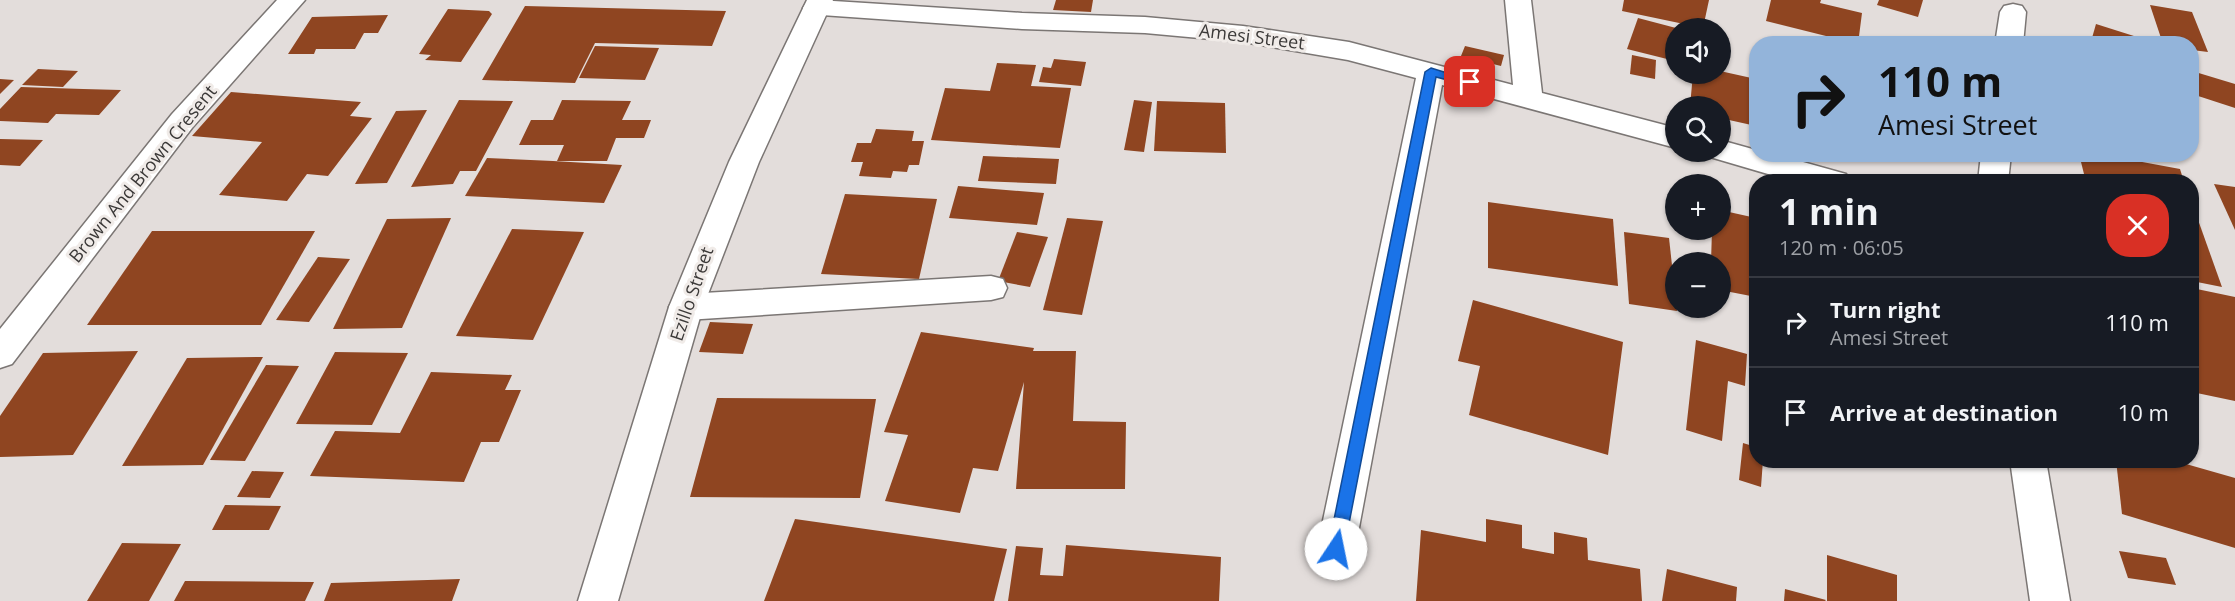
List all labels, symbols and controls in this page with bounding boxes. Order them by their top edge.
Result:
street label: Amesi Street [1198,18,1306,54]
map controls [1665,18,1731,318]
button: sound [1665,18,1731,84]
text: 110 m [1878,52,2002,109]
pin [1444,56,1495,107]
icon: right [1779,60,1857,138]
icon: arrive [1453,65,1486,98]
street label: Brown And Brown Cresent [63,80,221,267]
button: search [1665,96,1731,162]
text: Amesi Street [1878,106,2037,143]
button: + [1665,174,1731,240]
text: 1 min [1779,187,1879,236]
button: close [2106,194,2169,257]
text: 120 m · 06:05 [1779,234,1904,261]
street label: Ezillo Street [664,244,718,344]
button: − [1665,252,1731,318]
text: Turn right [1830,294,1941,324]
icon: right [1779,306,1812,339]
text: 110 m [2105,307,2169,337]
text: Amesi Street [1830,324,1948,351]
icon: arrive [1779,396,1812,429]
text: Arrive at destination [1830,397,2058,427]
text: 10 m [2118,397,2169,427]
position arrow [1304,517,1368,581]

